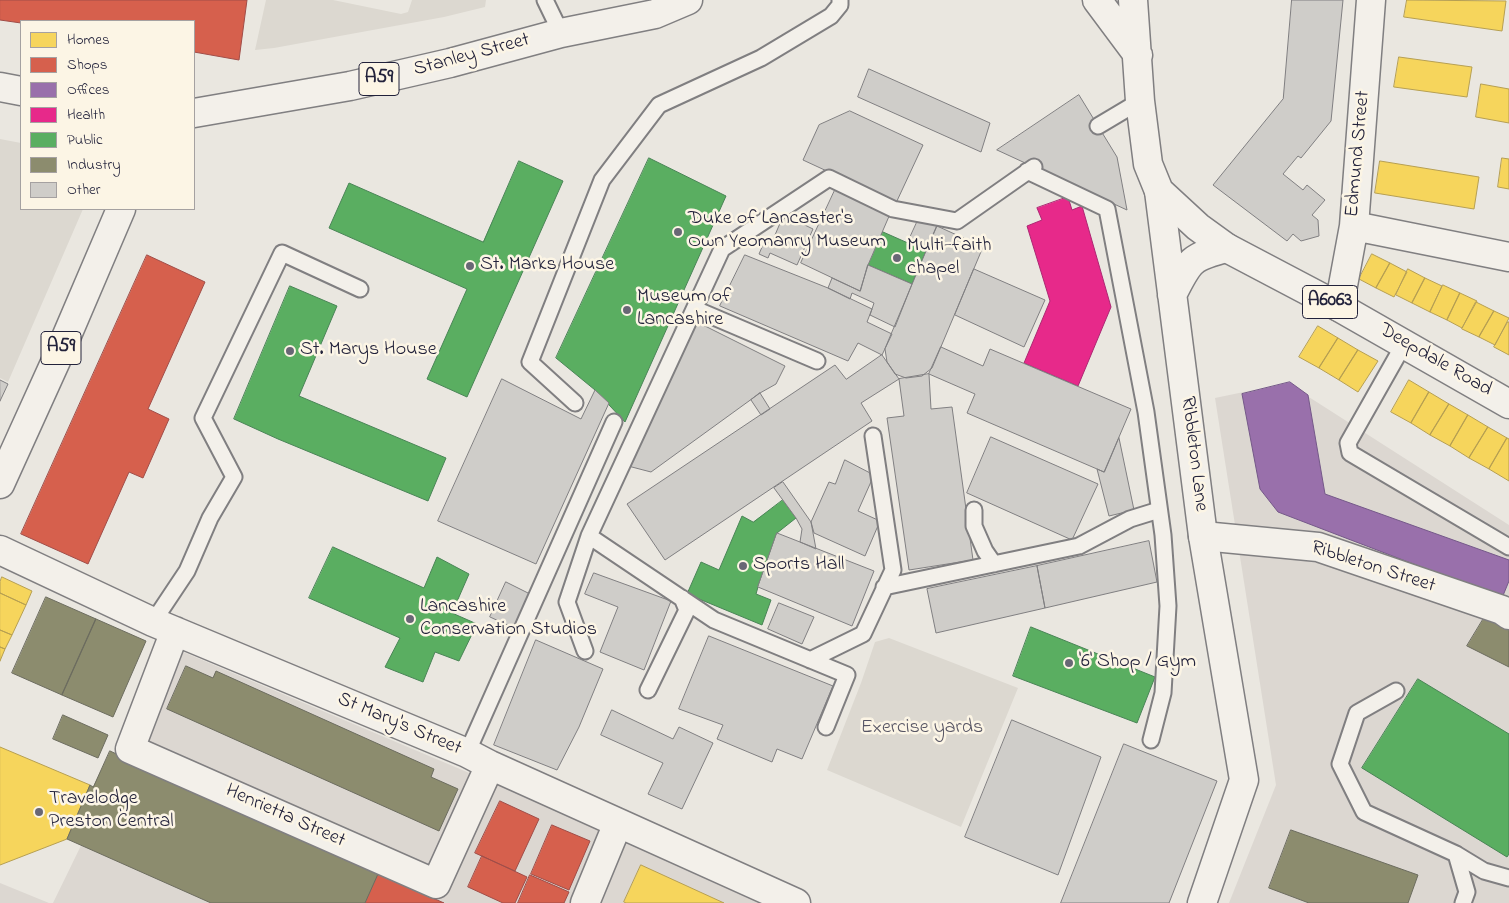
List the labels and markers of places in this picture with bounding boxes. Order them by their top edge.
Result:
place label: Duke of Lancaster's Own Yeomanry Museum [688,208,886,255]
marker: Duke of Lancaster's Own Yeomanry Museum [672,226,684,238]
place label: Multi-faith chapel [907,235,992,282]
marker: Multi-faith chapel [891,252,903,264]
place label: St. Marks House [480,254,614,278]
marker: St. Marks House [464,260,476,272]
place label: Museum of Lancashire [637,286,731,333]
marker: Museum of Lancashire [621,304,633,316]
place label: St. Marys House [300,339,437,363]
marker: St. Marys House [284,345,296,357]
place label: Sports Hall [753,554,844,578]
marker: Sports Hall [737,560,749,572]
place label: Lancashire Conservation Studios [420,596,597,643]
marker: Lancashire Conservation Studios [404,613,416,625]
place label: '6' Shop / Gym [1079,651,1196,675]
marker: '6' Shop / Gym [1063,657,1075,669]
place label: Travelodge Preston Central [49,788,174,835]
marker: Travelodge Preston Central [33,806,45,818]

